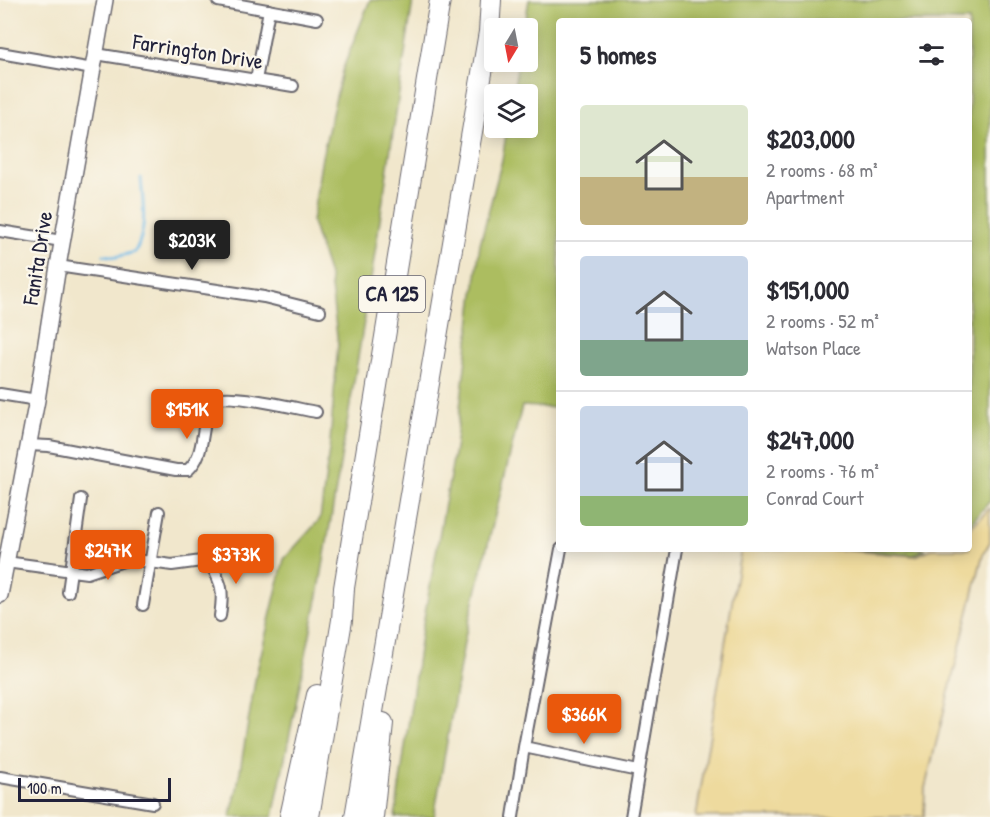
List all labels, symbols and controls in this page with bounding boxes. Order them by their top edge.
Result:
north arrow [484,18,538,72]
map controls [484,18,538,138]
street label: Farrington Drive [130,26,265,76]
text: 5 homes [580,37,656,72]
icon: filters [915,38,948,71]
button: layers [484,84,538,138]
text: $203,000 [766,121,855,156]
icon: home [628,129,700,201]
text: 2 rooms · 68 m² [766,156,878,183]
text: Apartment [766,183,844,210]
street label: Fanita Drive [15,209,59,308]
pin: $203K [150,220,234,271]
text: $203K [168,226,216,253]
text: $151,000 [766,272,849,307]
road number: CA 125 [359,276,425,312]
icon: home [628,280,700,352]
text: 2 rooms · 52 m² [766,307,879,334]
text: Watson Place [766,334,861,361]
pin: $151K [145,389,229,440]
text: $151K [165,395,209,422]
text: $247,000 [766,422,854,457]
icon: home [628,430,700,502]
text: 2 rooms · 76 m² [766,457,879,484]
text: Conrad Court [766,484,864,511]
pin: $247K [66,530,150,581]
pin: $373K [194,534,278,585]
text: $247K [84,536,132,563]
text: $373K [212,540,260,567]
pin: $366K [542,694,626,745]
text: $366K [561,700,607,727]
scale bar [18,775,171,802]
text: 100 m [27,777,62,799]

